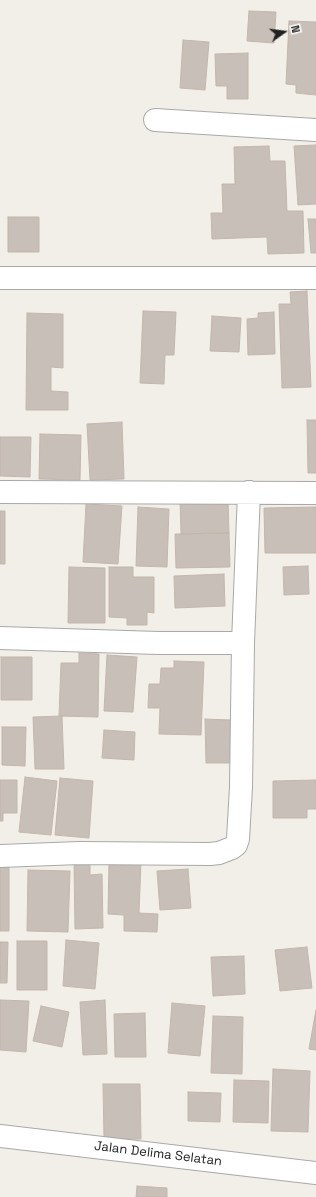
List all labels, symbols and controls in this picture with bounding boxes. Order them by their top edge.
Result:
north arrow [264,12,304,52]
text: N [288,24,303,34]
street label: Jalan Delima Selatan [93,1138,223,1170]

